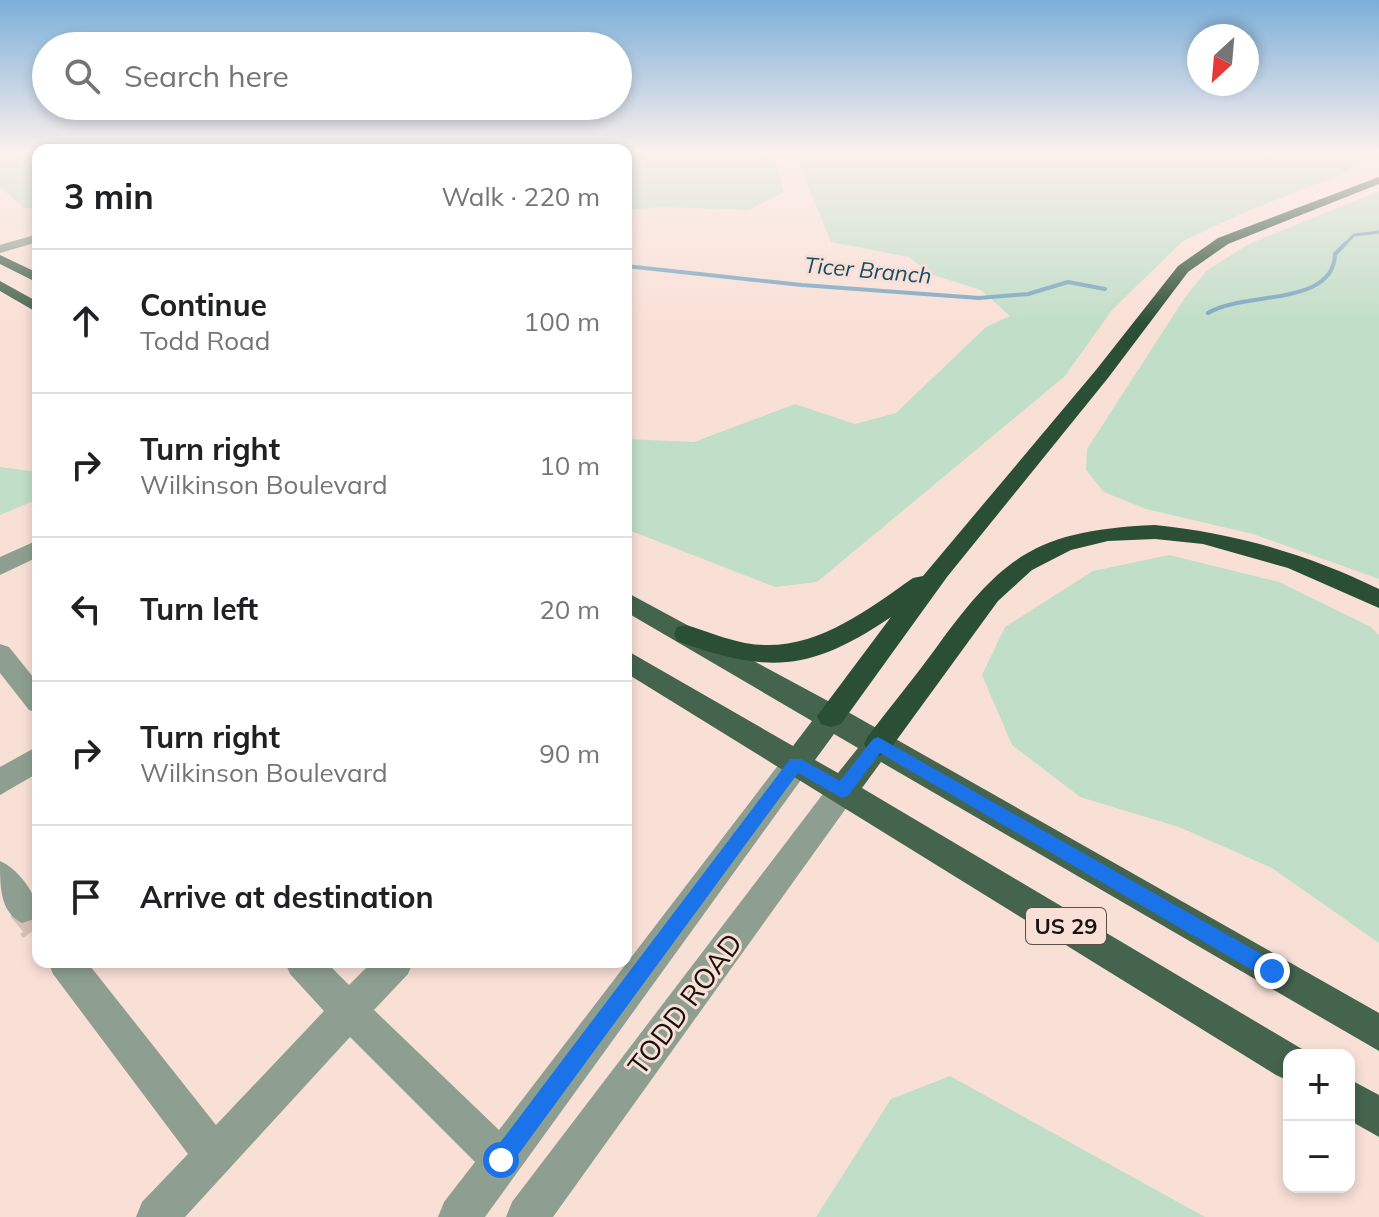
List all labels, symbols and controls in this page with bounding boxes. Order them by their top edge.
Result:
north arrow [1187,24,1259,96]
search box [32,32,632,120]
icon: search [60,54,104,98]
text: Search here [124,57,289,95]
text: 3 min [64,175,154,218]
text: Walk · 220 m [441,180,600,213]
water label: Ticer Branch [803,250,933,290]
text: Continue [140,286,267,324]
icon: ahead [64,299,108,343]
text: 100 m [524,305,600,338]
text: Todd Road [140,324,270,357]
text: Turn right [140,430,280,468]
icon: right [64,443,108,487]
text: 10 m [539,449,600,482]
text: Wilkinson Boulevard [140,468,388,501]
icon: left [64,587,108,631]
text: Turn left [140,590,258,628]
text: 20 m [539,593,600,626]
text: Turn right [140,718,280,756]
icon: right [64,731,108,775]
text: 90 m [539,737,600,770]
text: Wilkinson Boulevard [140,756,388,789]
icon: arrive [64,875,108,919]
text: Arrive at destination [140,878,434,916]
road number: US 29 [1026,908,1106,944]
street label: TODD ROAD [620,926,749,1081]
route end [1254,953,1290,989]
map controls [1283,1049,1355,1193]
button: + [1283,1049,1355,1121]
button: − [1283,1121,1355,1193]
route start [483,1142,519,1178]

